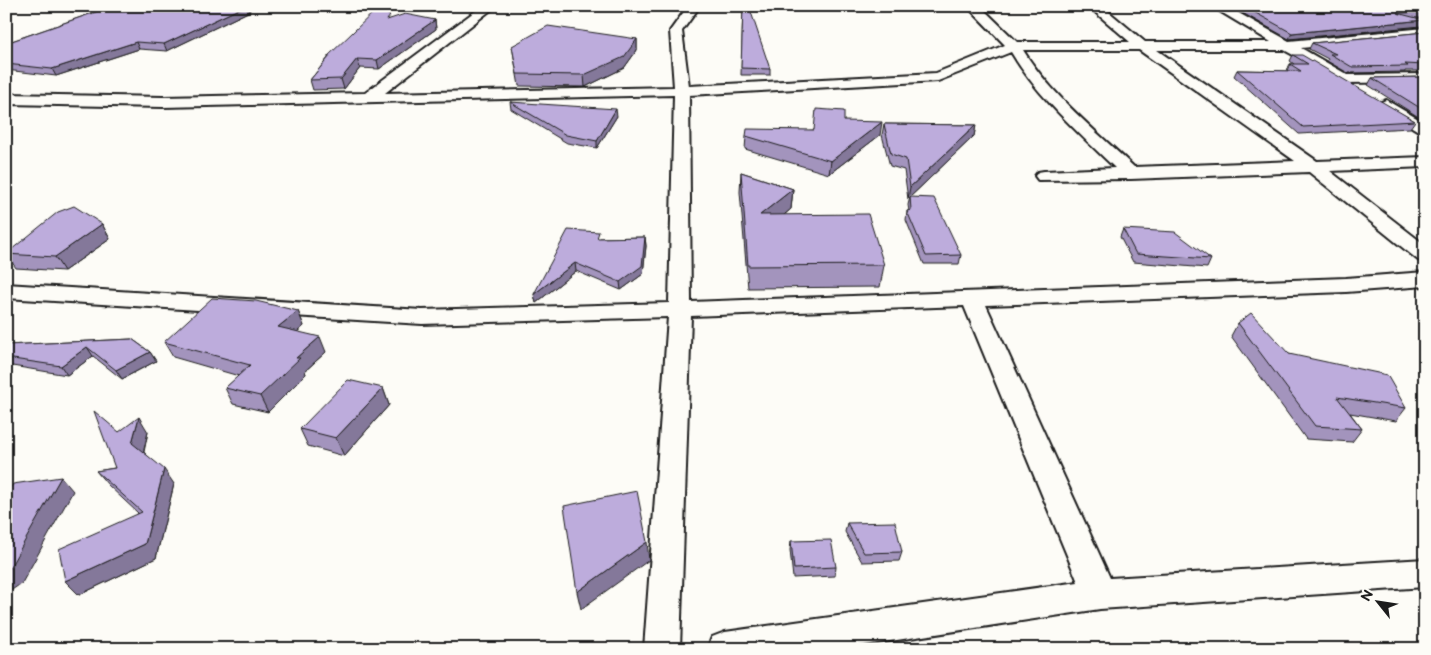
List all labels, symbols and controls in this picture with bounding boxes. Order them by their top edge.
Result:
north arrow [1354,578,1404,628]
text: N [1357,587,1377,605]

